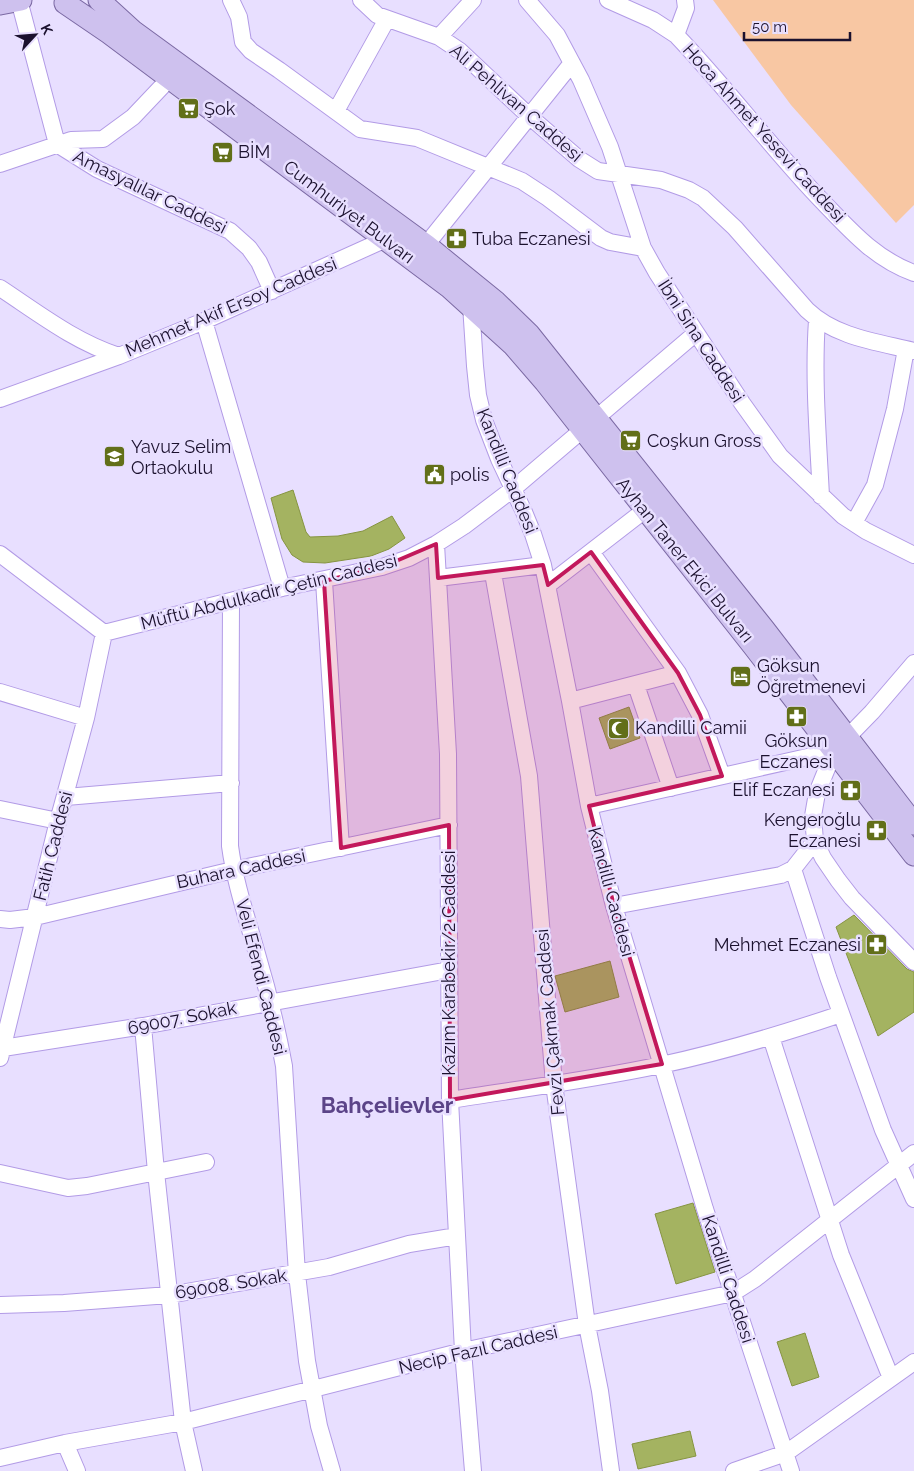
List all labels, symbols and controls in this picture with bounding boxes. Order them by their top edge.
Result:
north arrow [10,10,60,60]
scale bar [744,10,850,42]
text: 50 m [752,18,787,36]
text: K [37,22,56,38]
street label: Ali Pehlivan Caddesi [446,39,587,166]
street label: Hoca Ahmet Yesevi Caddesi [679,39,850,226]
supermarket icon: Şok [176,97,200,121]
place label: Şok [204,98,236,119]
supermarket icon: BİM [210,140,234,164]
place label: BİM [238,141,270,162]
street label: Amasyalılar Caddesi [70,145,230,238]
street label: Cumhuriyet Bulvarı [280,156,419,268]
pharmacy icon: Tuba Eczanesi [444,227,468,251]
place label: Tuba Eczanesi [472,228,591,249]
street label: Mehmet Akif Ersoy Caddesi [122,252,340,361]
street label: İbni Sina Caddesi [654,275,749,406]
street label: Kandilli Caddesi [473,405,542,536]
supermarket icon: Coşkun Gross [619,429,643,453]
place label: Coşkun Gross [647,430,761,451]
place label: Yavuz Selim Ortaokulu [131,436,231,478]
school or university icon: Yavuz Selim Ortaokulu [103,445,127,469]
public building icon: polis [422,463,446,487]
place label: polis [450,464,490,485]
street label: Ayhan Taner Ekici Bulvarı [612,473,758,646]
street label: Müftü Abdulkadir Çetin Caddesi [138,549,399,634]
place label: Göksun Öğretmenevi [757,655,866,697]
hotel icon: Göksun Öğretmenevi [729,664,753,688]
pharmacy icon: Göksun Eczanesi [784,704,808,728]
mosque icon: Kandilli Camii [607,716,631,740]
place label: Kandilli Camii [635,717,747,738]
place label: Göksun Eczanesi [760,730,832,772]
pharmacy icon: Elif Eczanesi [839,778,863,802]
place label: Elif Eczanesi [732,779,835,800]
street label: Fatih Caddesi [29,789,76,903]
place label: Kengeroğlu Eczanesi [764,809,861,851]
pharmacy icon: Kengeroğlu Eczanesi [865,818,889,842]
street label: Kandilli Caddesi [584,825,639,959]
street label: Buhara Caddesi [174,845,307,892]
street label: Kazım Karabekir/2 Caddesi [438,850,459,1076]
street label: Veli Efendi Caddesi [232,897,291,1057]
street label: Fevzi Çakmak Caddesi [531,928,568,1116]
pharmacy icon: Mehmet Eczanesi [865,933,889,957]
place label: Mehmet Eczanesi [714,934,861,955]
street label: 69007. Sokak [126,997,238,1038]
district label: Bahçelievler [321,1092,454,1118]
street label: Kandilli Caddesi [698,1212,759,1345]
street label: 69008. Sokak [174,1264,289,1303]
street label: Necip Fazıl Caddesi [396,1321,559,1378]

